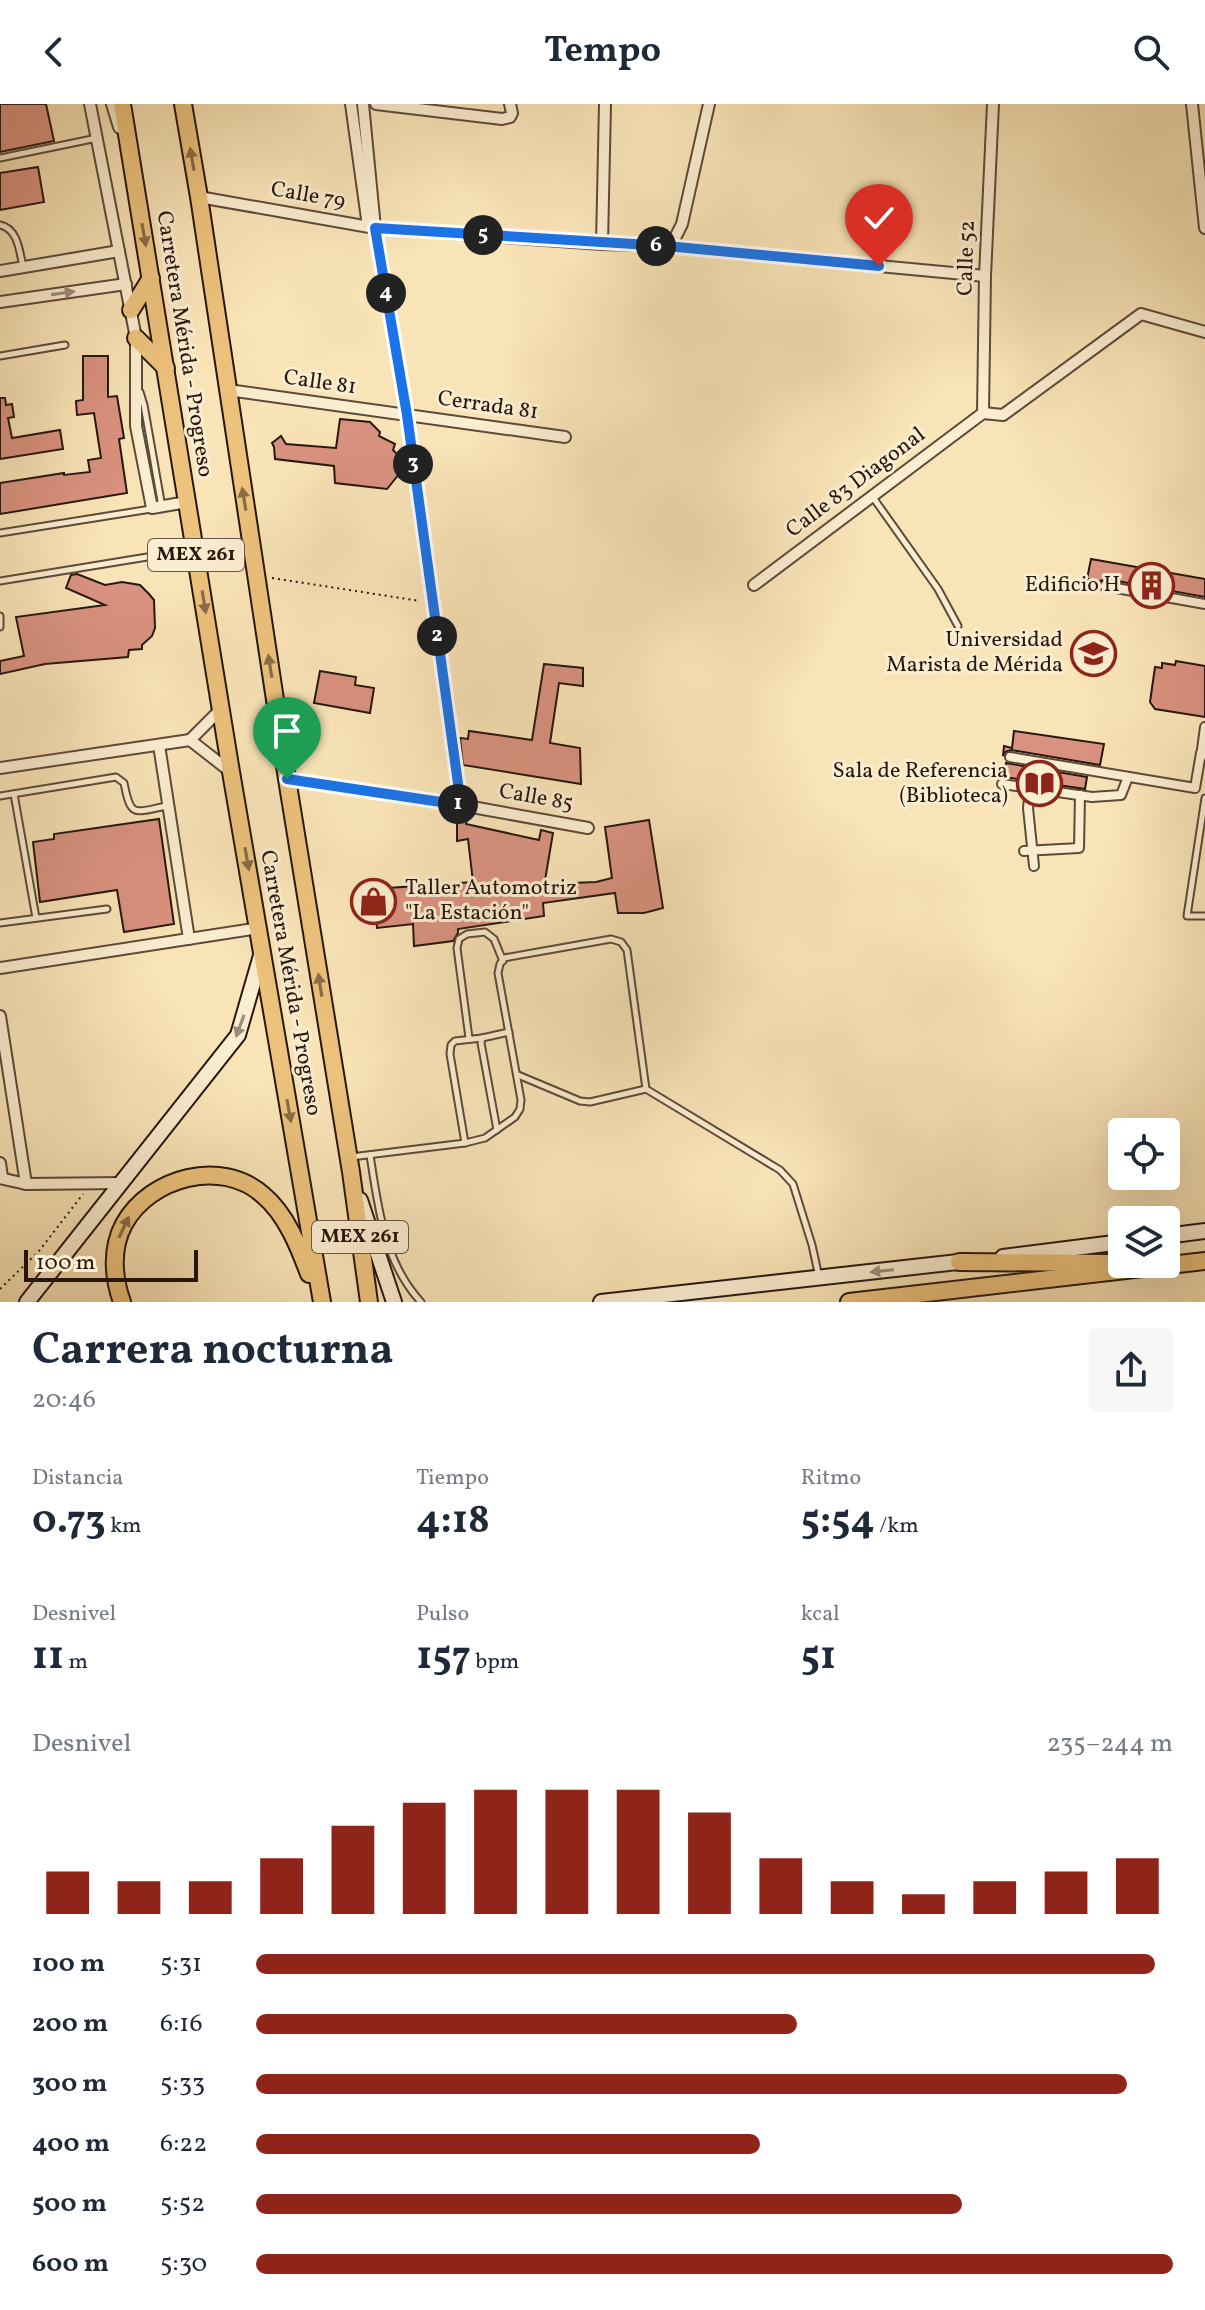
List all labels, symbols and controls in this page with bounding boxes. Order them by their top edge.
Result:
text: Tempo [544,27,661,77]
icon: back [32,30,76,74]
icon: search [1129,30,1173,74]
one-way arrow [186,146,198,171]
street label: Calle 79 [268,174,348,218]
pin [845,184,913,266]
icon: check [857,196,901,240]
street label: Carretera Mérida - Progreso [148,209,220,479]
pin: 5 [463,215,503,255]
text: 5 [478,219,488,250]
street label: Calle 52 [950,220,984,296]
one-way arrow [138,223,150,248]
pin: 6 [636,226,676,266]
text: 6 [650,230,662,261]
pin: 4 [366,273,406,313]
text: 4 [379,277,393,308]
one-way arrow [51,286,76,299]
street label: Calle 81 [282,363,358,403]
street label: Cerrada 81 [436,384,540,428]
street label: Calle 83 Diagonal [780,420,932,546]
pin: 3 [393,444,433,484]
text: 3 [407,448,419,479]
one-way arrow [237,486,250,511]
road number: MEX 261 [148,539,244,571]
building icon: Edificio H [1127,561,1175,609]
place label: Edificio H [1025,570,1120,601]
one-way arrow [198,590,210,615]
pin: 2 [417,616,457,656]
text: 2 [431,620,443,651]
place label: Universidad Marista de Mérida [886,625,1063,681]
school or university icon: Universidad Marista de Mérida [1070,629,1118,677]
one-way arrow [263,653,276,678]
pin [253,697,321,779]
icon: arrive [265,709,309,753]
place label: Sala de Referencia (Biblioteca) [833,756,1008,812]
library icon: Sala de Referencia (Biblioteca) [1015,760,1063,808]
street label: Calle 85 [496,776,576,820]
pin: 1 [438,784,478,824]
text: 1 [454,788,462,819]
one-way arrow [241,846,253,871]
street label: Carretera Mérida - Progreso [251,848,329,1118]
place label: Taller Automotriz "La Estación" [405,873,577,929]
shop icon: Taller Automotriz "La Estación" [350,877,398,925]
one-way arrow [313,972,326,997]
one-way arrow [233,1014,245,1038]
one-way arrow [284,1099,296,1124]
map controls [1108,1118,1180,1278]
button: locate [1108,1118,1180,1190]
button: layers [1108,1206,1180,1278]
one-way arrow [117,1215,131,1238]
road number: MEX 261 [312,1221,408,1253]
scale bar [24,1246,198,1282]
text: 100 m [36,1248,95,1279]
one-way arrow [869,1265,894,1278]
text: Carrera nocturna [32,1321,394,1382]
button: share [1089,1328,1173,1412]
text: 20:46 [32,1382,96,1418]
text: Distancia [32,1463,123,1494]
text: Tiempo [416,1463,489,1494]
text: Ritmo [801,1463,861,1494]
text: 0.73 [32,1494,106,1550]
text: 4:18 [416,1494,490,1550]
text: 5:54 [801,1494,875,1550]
text: km [106,1511,142,1542]
text: /km [875,1511,919,1542]
text: Desnivel [32,1599,116,1630]
text: Pulso [416,1599,469,1630]
text: kcal [801,1599,840,1630]
text: 11 [32,1630,64,1686]
text: 157 [416,1630,471,1686]
text: 51 [801,1630,836,1686]
text: m [64,1647,88,1678]
text: bpm [471,1647,519,1678]
text: Desnivel [32,1726,131,1762]
text: 235–244 m [1047,1726,1173,1762]
text: 100 m [32,1946,105,1982]
text: 5:31 [160,1946,202,1982]
text: 200 m [32,2006,108,2042]
text: 6:16 [160,2006,203,2042]
text: 300 m [32,2066,108,2102]
text: 5:33 [160,2066,205,2102]
text: 400 m [32,2126,110,2162]
text: 6:22 [160,2126,207,2162]
text: 500 m [32,2186,107,2222]
text: 5:52 [160,2186,205,2222]
text: 600 m [32,2246,109,2282]
text: 5:30 [160,2246,207,2282]

